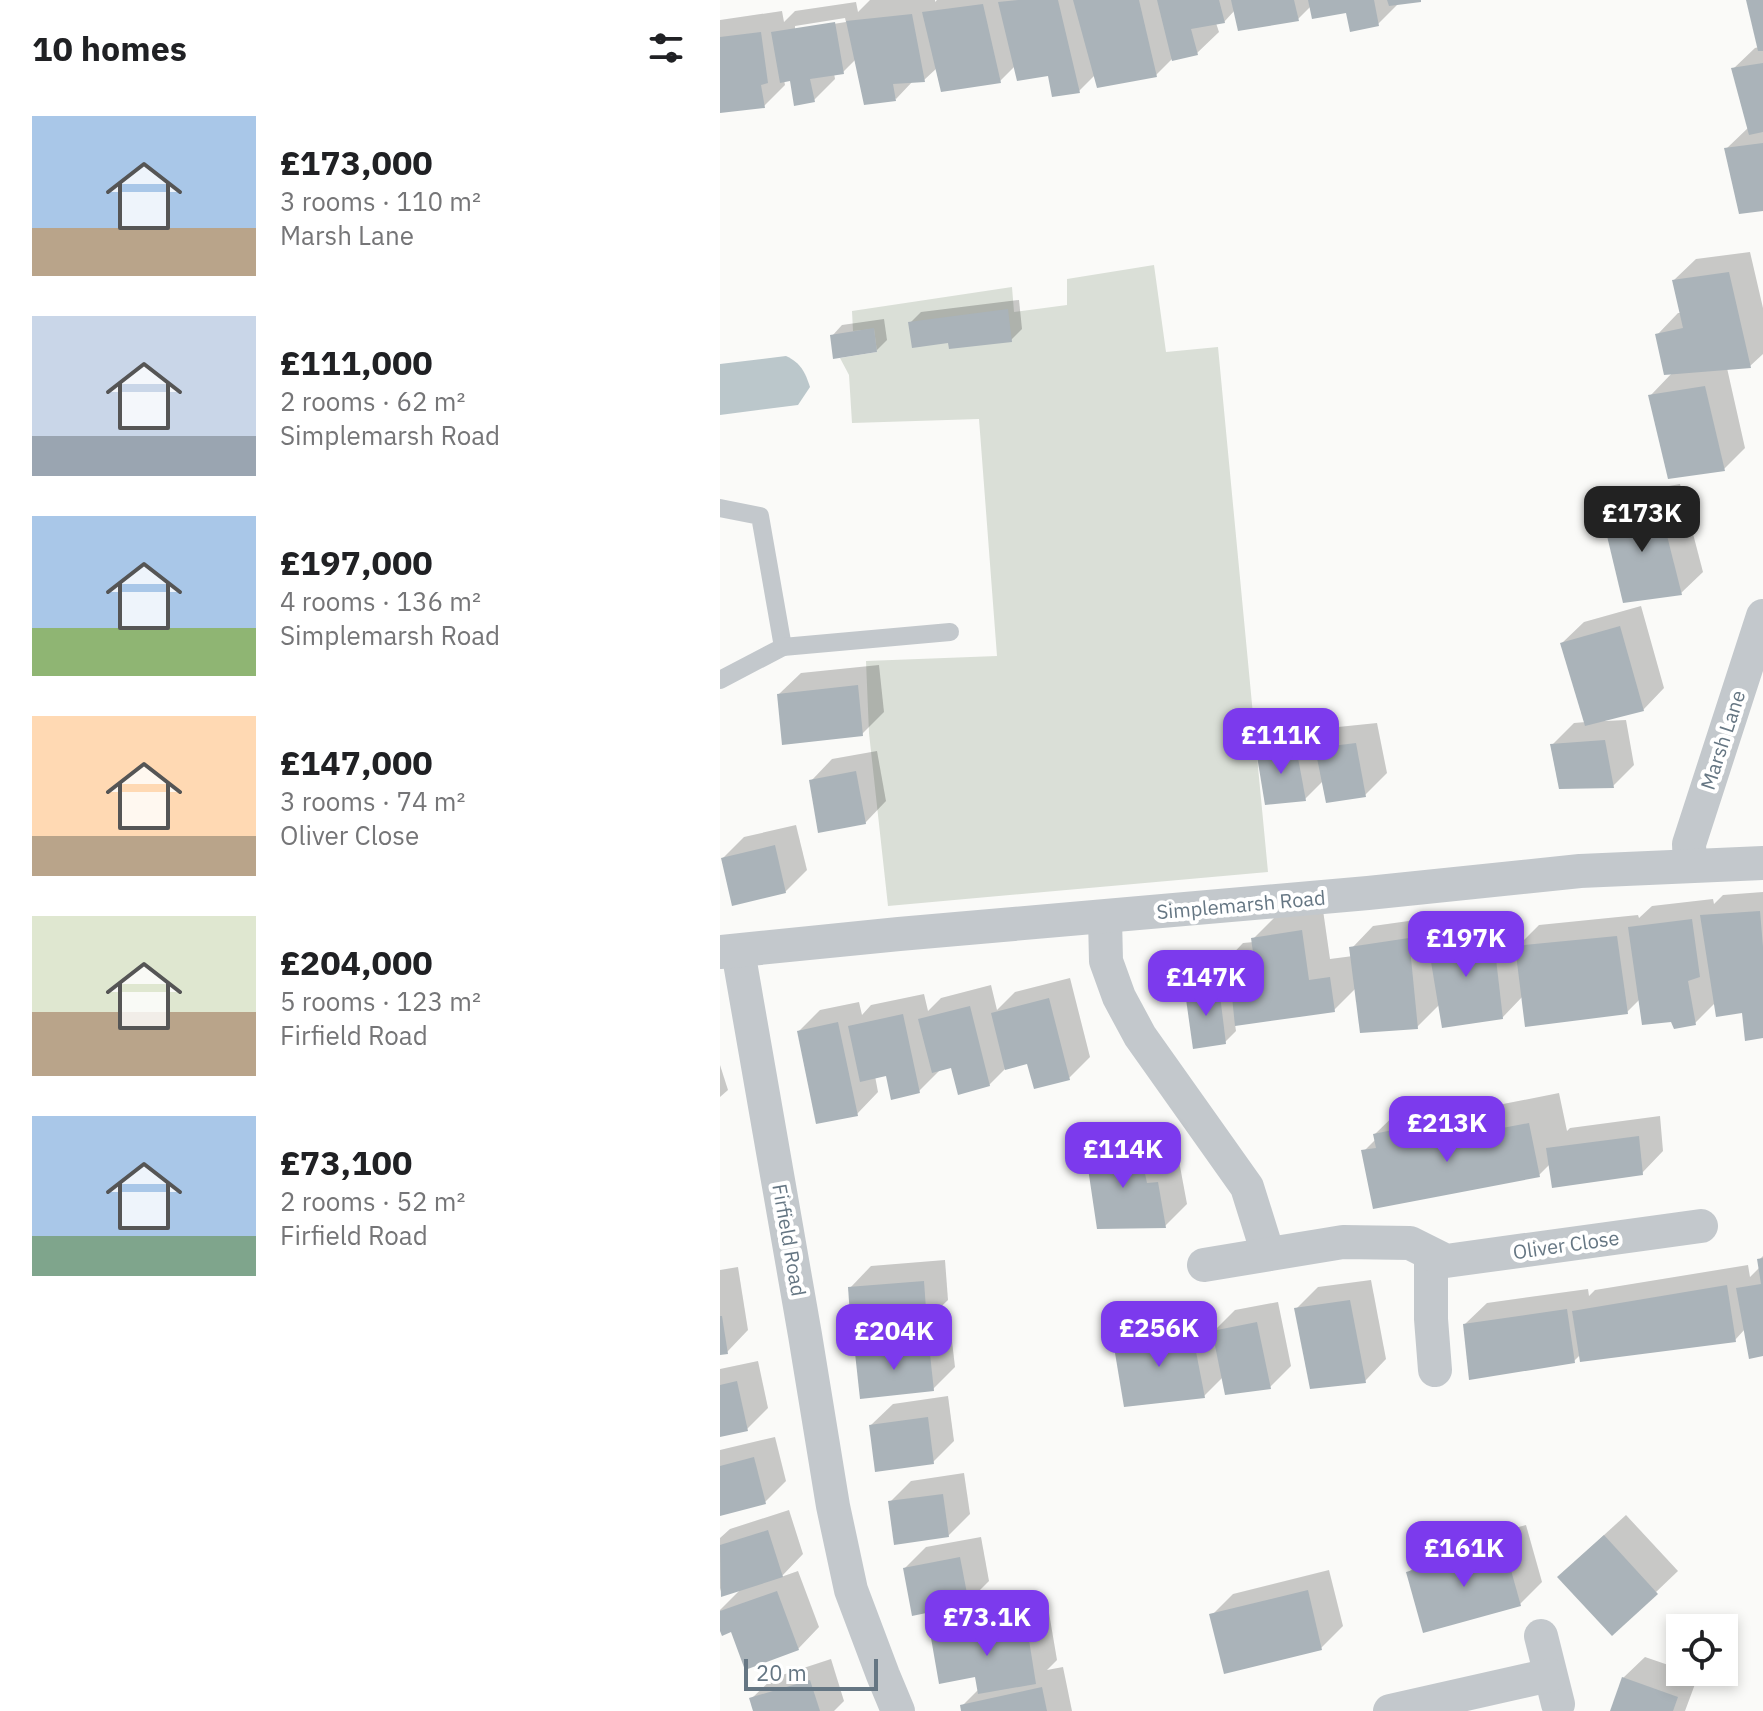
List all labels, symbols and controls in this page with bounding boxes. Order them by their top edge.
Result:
text: 10 homes [32,26,187,70]
icon: filters [644,26,688,70]
text: £173,000 [280,140,433,184]
icon: home [96,148,192,244]
text: 3 rooms · 110 m² [280,184,481,218]
text: Marsh Lane [280,218,414,252]
text: £111,000 [280,340,433,384]
icon: home [96,348,192,444]
text: 2 rooms · 62 m² [280,384,465,418]
text: Simplemarsh Road [280,418,500,452]
pin: £173K [1586,486,1698,554]
text: £173K [1602,495,1682,529]
text: £197,000 [280,540,433,584]
icon: home [96,548,192,644]
text: 4 rooms · 136 m² [280,584,481,618]
text: Simplemarsh Road [280,618,500,652]
street label: Marsh Lane [1694,687,1751,793]
pin: £111K [1225,708,1337,776]
text: £111K [1241,717,1321,751]
text: £147,000 [280,740,433,784]
icon: home [96,748,192,844]
text: 3 rooms · 74 m² [280,784,465,818]
text: Oliver Close [280,818,419,852]
street label: Simplemarsh Road [1155,884,1327,925]
pin: £197K [1410,911,1522,979]
text: £197K [1426,920,1506,954]
text: £204,000 [280,940,433,984]
icon: home [96,948,192,1044]
pin: £147K [1150,950,1262,1018]
text: £147K [1166,959,1246,993]
text: 5 rooms · 123 m² [280,984,481,1018]
text: Firfield Road [280,1018,428,1052]
pin: £213K [1391,1096,1503,1164]
text: £213K [1407,1105,1487,1139]
pin: £114K [1067,1122,1179,1190]
text: £114K [1083,1131,1163,1165]
text: £73,100 [280,1140,412,1184]
icon: home [96,1148,192,1244]
street label: Firfield Road [766,1182,813,1298]
text: 2 rooms · 52 m² [280,1184,465,1218]
text: Firfield Road [280,1218,428,1252]
street label: Oliver Close [1511,1224,1621,1265]
pin: £256K [1103,1301,1215,1369]
pin: £204K [838,1304,950,1372]
text: £256K [1119,1310,1199,1344]
text: £204K [854,1313,934,1347]
pin: £161K [1408,1521,1520,1589]
text: £161K [1424,1530,1504,1564]
pin: £73.1K [922,1590,1052,1658]
text: £73.1K [943,1599,1031,1633]
map controls [1666,1614,1738,1686]
button: locate [1666,1614,1738,1686]
scale bar [744,1655,878,1691]
text: 20 m [756,1658,807,1687]

